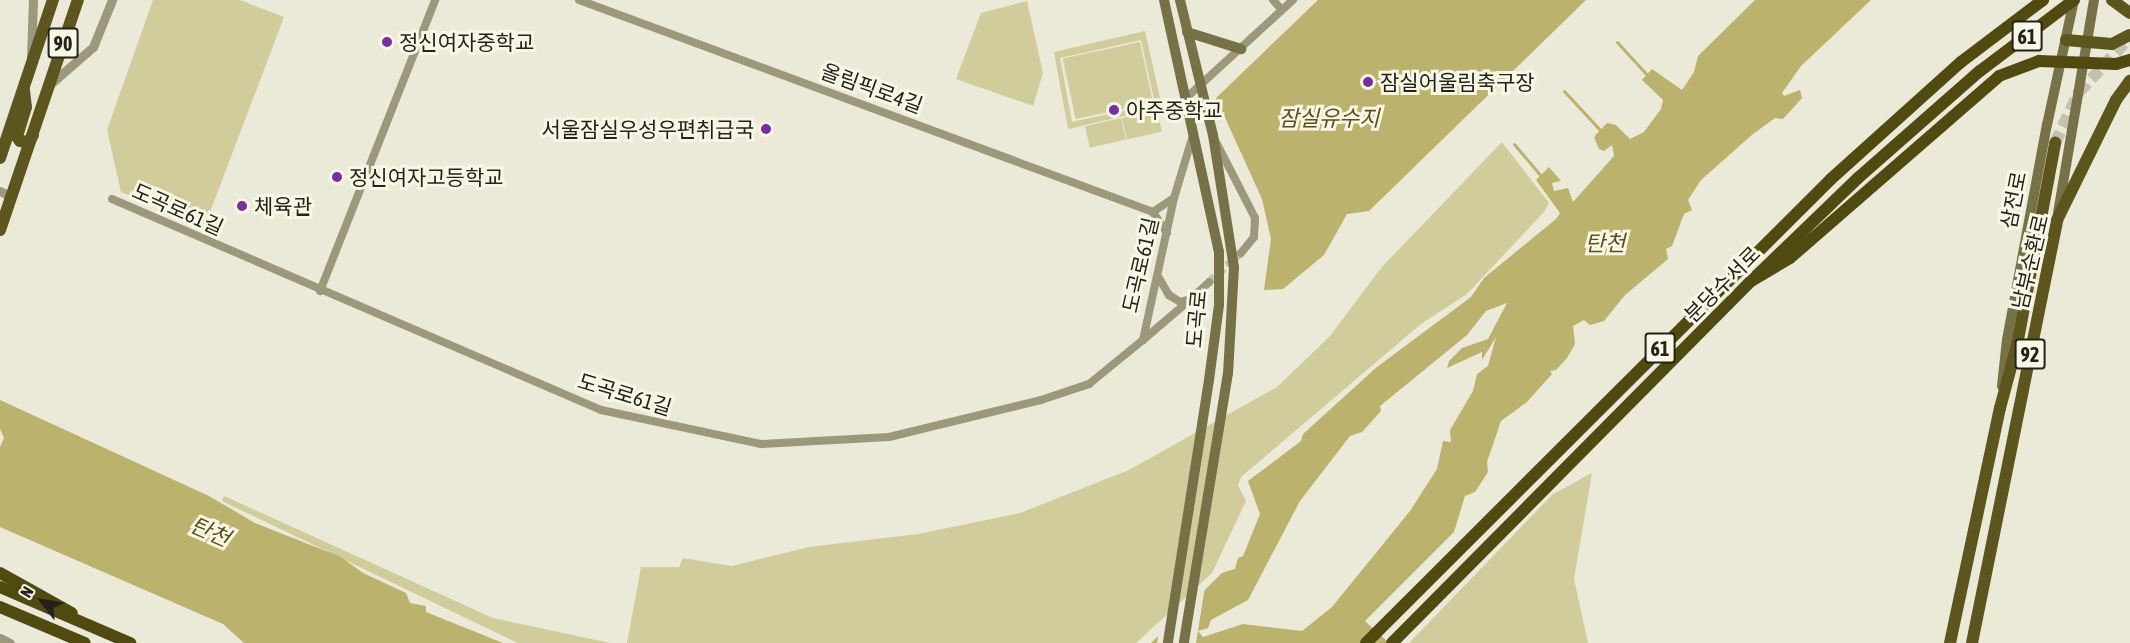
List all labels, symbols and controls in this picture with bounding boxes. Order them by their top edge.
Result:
road number: 61 [2010,19,2044,53]
road number: 90 [46,26,80,60]
place label: 정신여자중학교 [399,29,534,55]
marker: 정신여자중학교 [380,35,394,49]
street label: 올림픽로4길 [818,58,926,118]
place label: 잠실어울림축구장 [1380,69,1535,95]
marker: 잠실어울림축구장 [1361,75,1375,89]
place label: 아주중학교 [1126,97,1223,123]
marker: 아주중학교 [1107,103,1121,117]
water label: 잠실유수지 [1278,106,1380,132]
place label: 서울잠실우성우편취급국 [541,116,754,142]
marker: 서울잠실우성우편취급국 [759,122,773,136]
place label: 정신여자고등학교 [349,164,504,190]
street label: 삼전로 [1995,169,2031,231]
marker: 정신여자고등학교 [330,170,344,184]
street label: 도곡로61길 [129,178,227,240]
place label: 체육관 [254,193,312,219]
marker: 체육관 [235,199,249,213]
street label: 남부순환로 [2007,212,2053,312]
street label: 도곡로61길 [1117,215,1163,315]
water label: 탄천 [1585,231,1625,257]
street label: 분당수서로 [1679,241,1765,327]
street label: 도곡로 [1181,289,1211,349]
road number: 61 [1644,331,1676,365]
road number: 92 [2014,337,2046,371]
street label: 도곡로61길 [575,368,675,420]
water label: 탄천 [186,512,234,552]
north arrow [12,571,72,631]
text: N [16,583,37,600]

